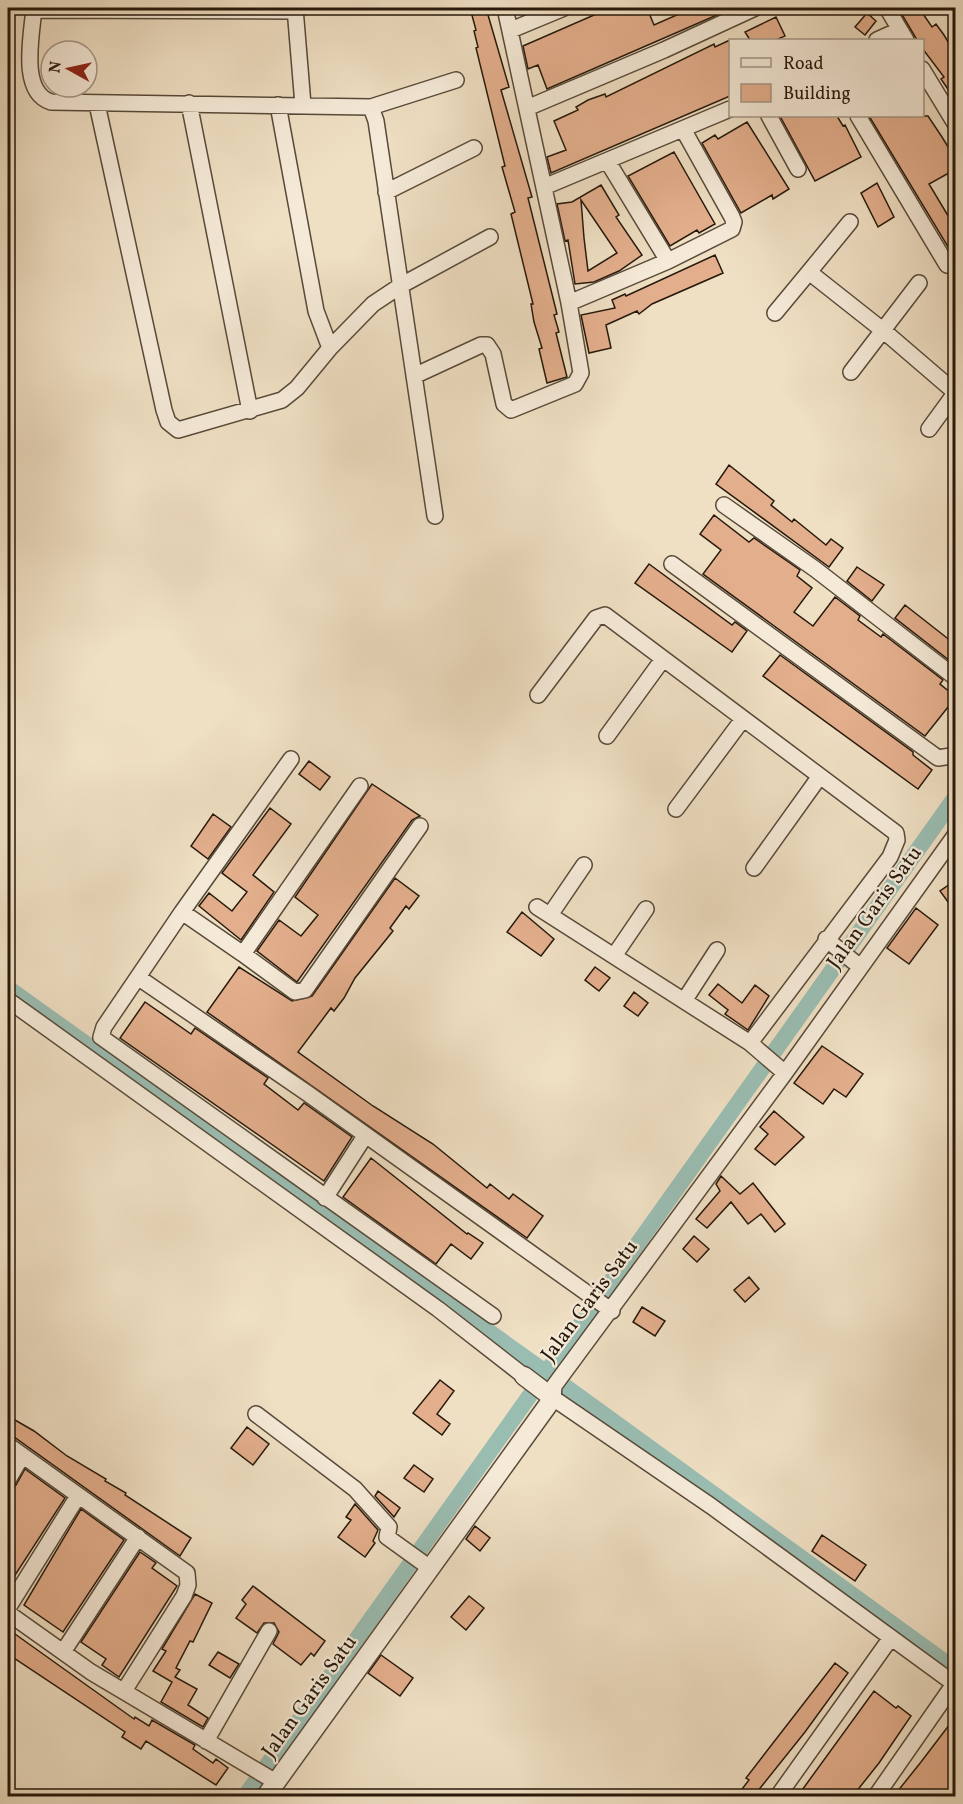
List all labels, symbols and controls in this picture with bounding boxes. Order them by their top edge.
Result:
north arrow [39,39,99,99]
legend [729,39,924,117]
text: Road [783,52,824,77]
text: N [44,60,68,74]
text: Building [783,82,851,107]
street label: Jalan Garis Satu [820,840,930,976]
street label: Jalan Garis Satu [535,1234,645,1368]
street label: Jalan Garis Satu [255,1629,365,1765]

